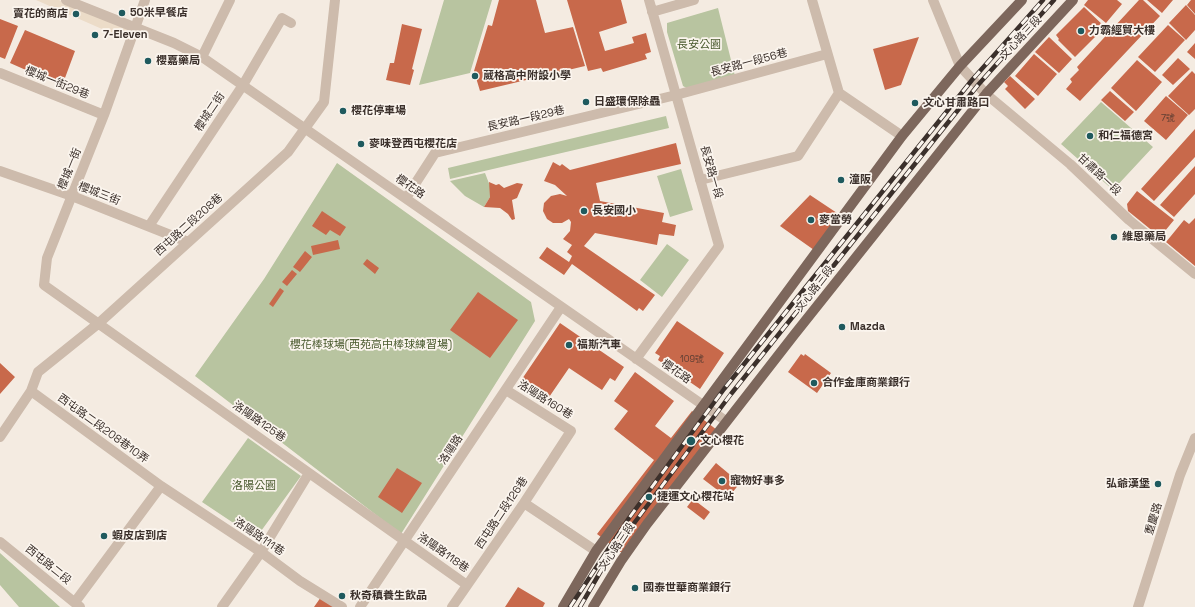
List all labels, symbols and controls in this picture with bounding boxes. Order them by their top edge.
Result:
place label: 50米早餐店 [130,6,188,20]
place label: 賣花的商店 [13,7,68,21]
marker: 50米早餐店 [117,8,127,18]
marker: 賣花的商店 [71,9,81,19]
street label: 文心路三段 [997,13,1045,63]
place label: 力霸經貿大樓 [1089,24,1155,38]
marker: 力霸經貿大樓 [1076,26,1086,36]
place label: 7-Eleven [103,28,148,42]
marker: 7-Eleven [90,30,100,40]
park label: 長安公園 [677,38,721,52]
street label: 長安路一段56巷 [709,46,789,80]
place label: 櫻嘉藥局 [156,54,200,68]
marker: 櫻嘉藥局 [143,56,153,66]
street label: 櫻城一街29巷 [23,64,91,102]
place label: 葳格高中附設小學 [483,69,571,83]
marker: 葳格高中附設小學 [470,71,480,81]
street label: 櫻城二街 [192,90,228,134]
place label: 日盛環保除蟲 [594,95,660,109]
place label: 文心甘肅路口 [923,96,989,110]
marker: 日盛環保除蟲 [581,97,591,107]
marker: 文心甘肅路口 [910,98,920,108]
place label: 櫻花停車場 [351,104,406,118]
street label: 長安路一段29巷 [486,104,566,134]
marker: 櫻花停車場 [338,106,348,116]
house number: 7號 [1161,114,1175,124]
place label: 和仁福德宮 [1098,129,1153,143]
marker: 和仁福德宮 [1085,131,1095,141]
place label: 麥味登西屯櫻花店 [369,137,457,151]
marker: 麥味登西屯櫻花店 [356,139,366,149]
street label: 長安路一段 [697,144,725,200]
street label: 櫻城一街 [56,146,84,192]
street label: 甘肅路一段 [1074,151,1124,199]
street label: 櫻花路 [393,172,427,202]
place label: 潼阪 [849,173,871,187]
marker: 潼阪 [836,175,846,185]
street label: 櫻城三街 [76,180,122,208]
street label: 西屯路二段208巷 [152,191,226,259]
place label: 長安國小 [592,204,636,218]
marker: 長安國小 [579,206,589,216]
place label: 麥當勞 [819,213,852,227]
marker: 麥當勞 [806,215,816,225]
place label: 維恩藥局 [1122,230,1166,244]
marker: 維恩藥局 [1109,232,1119,242]
street label: 文心路三段 [793,263,837,315]
place label: Mazda [850,320,885,334]
marker: Mazda [837,322,847,332]
park label: 櫻花棒球場(西苑高中棒球練習場) [290,338,452,352]
place label: 福斯汽車 [577,338,621,352]
marker: 福斯汽車 [564,340,574,350]
house number: 109號 [680,355,704,365]
street label: 櫻花路 [659,357,693,387]
place label: 合作金庫商業銀行 [822,376,910,390]
street label: 洛陽路160巷 [515,378,575,422]
marker: 合作金庫商業銀行 [809,378,819,388]
street label: 西屯路二段208巷10弄 [55,392,151,466]
street label: 洛陽路125巷 [230,399,288,445]
street label: 洛陽路 [436,433,466,467]
place label: 文心櫻花 [700,434,744,448]
marker: 文心櫻花 [685,435,697,447]
place label: 寵物好事多 [730,474,785,488]
street label: 西屯路二段126巷 [473,475,531,551]
marker: 寵物好事多 [717,476,727,486]
place label: 弘爺漢堡 [1106,477,1150,491]
park label: 洛陽公園 [232,479,276,493]
marker: 弘爺漢堡 [1153,479,1163,489]
place label: 捷運文心櫻花站 [657,490,734,504]
marker: 捷運文心櫻花站 [644,492,654,502]
street label: 重慶路 [1143,501,1165,537]
street label: 洛陽路111巷 [231,515,287,559]
street label: 文心路三段 [596,521,638,573]
place label: 蝦皮店到店 [112,529,167,543]
street label: 洛陽路118巷 [415,530,471,576]
marker: 蝦皮店到店 [99,531,109,541]
street label: 西屯路二段 [22,543,74,587]
place label: 國泰世華商業銀行 [643,581,731,595]
marker: 國泰世華商業銀行 [630,583,640,593]
place label: 秋奇稹養生飲品 [350,589,427,603]
marker: 秋奇稹養生飲品 [337,591,347,601]

